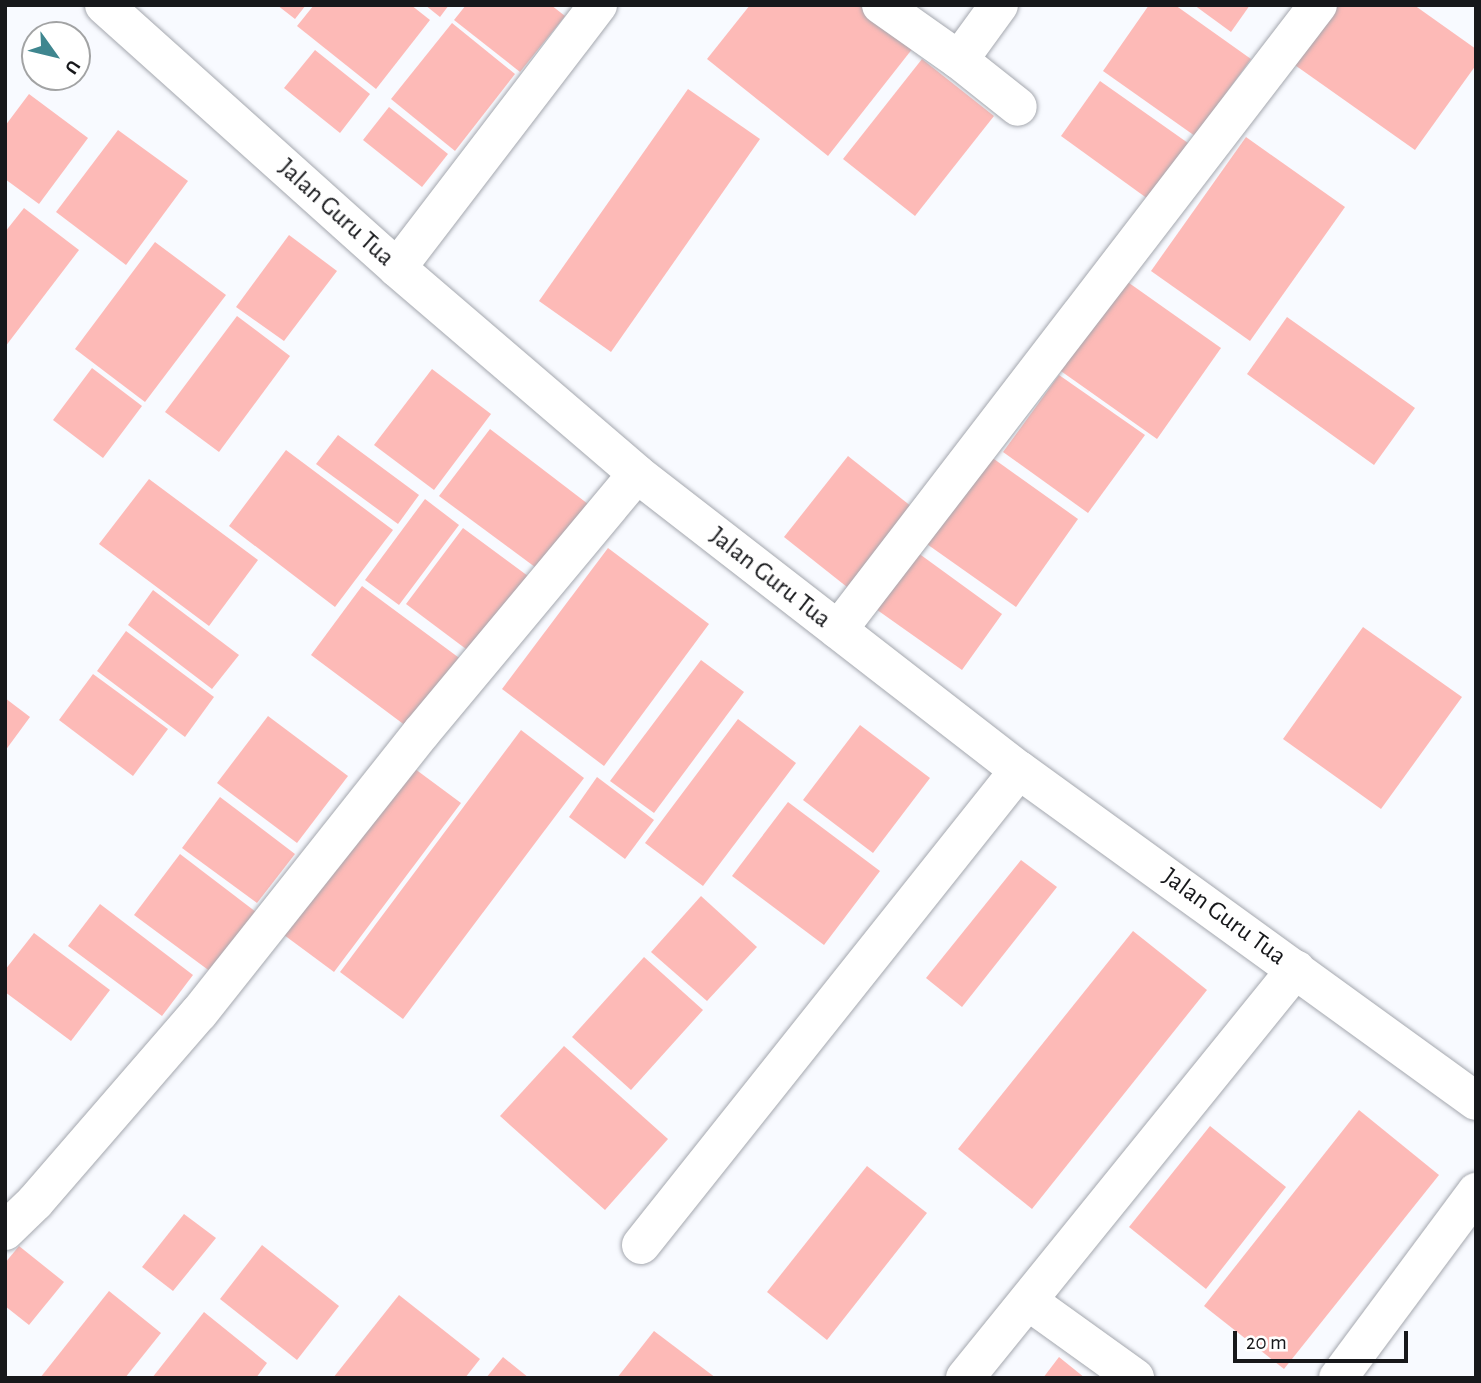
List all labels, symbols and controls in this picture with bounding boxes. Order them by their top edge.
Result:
north arrow [21,21,91,91]
text: U [61,57,83,77]
street label: Jalan Guru Tua [271,153,401,273]
street label: Jalan Guru Tua [703,521,837,635]
street label: Jalan Guru Tua [1156,862,1292,972]
scale bar [1236,1316,1411,1360]
text: 20 m [1246,1332,1287,1353]

